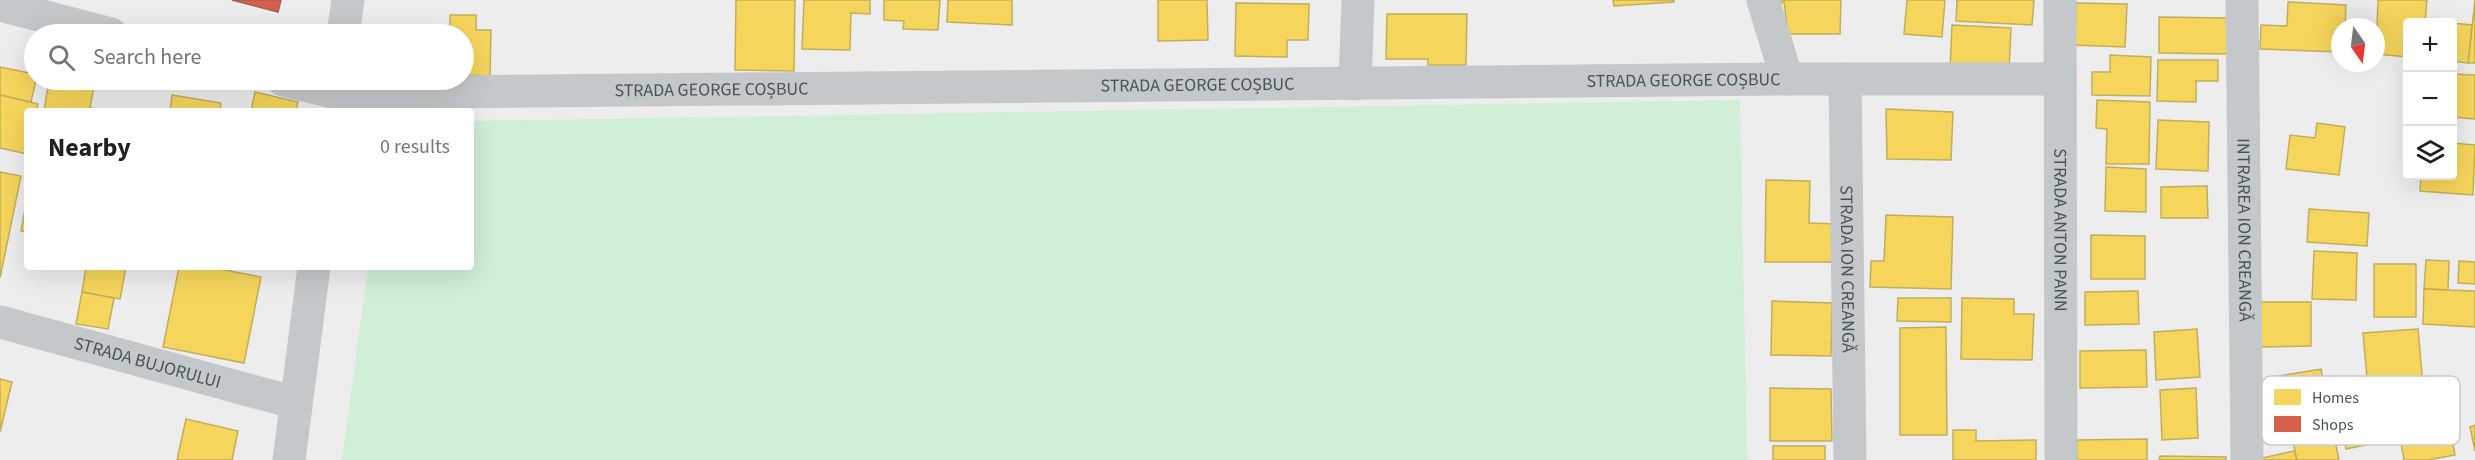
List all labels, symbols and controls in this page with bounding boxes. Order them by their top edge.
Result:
north arrow [2331,18,2385,72]
map controls [2403,18,2457,180]
button: + [2403,18,2457,72]
search box [24,24,474,90]
icon: search [45,41,78,74]
text: Search here [93,41,201,73]
street label: STRADA GEORGE COȘBUC [1586,67,1781,93]
street label: STRADA GEORGE COȘBUC [1100,71,1295,98]
button: − [2403,72,2457,126]
street label: STRADA GEORGE COȘBUC [614,76,809,103]
button: layers [2403,126,2457,180]
text: Nearby [48,129,131,166]
text: 0 results [380,133,450,161]
street label: INTRAREA ION CREANGĂ [2231,138,2258,322]
street label: STRADA ANTON PANN [2048,148,2073,312]
street label: STRADA ION CREANGĂ [1834,185,1861,353]
street label: STRADA BUJORULUI [71,330,224,394]
legend [2262,376,2460,445]
text: Homes [2312,387,2359,409]
text: Shops [2312,414,2354,436]

